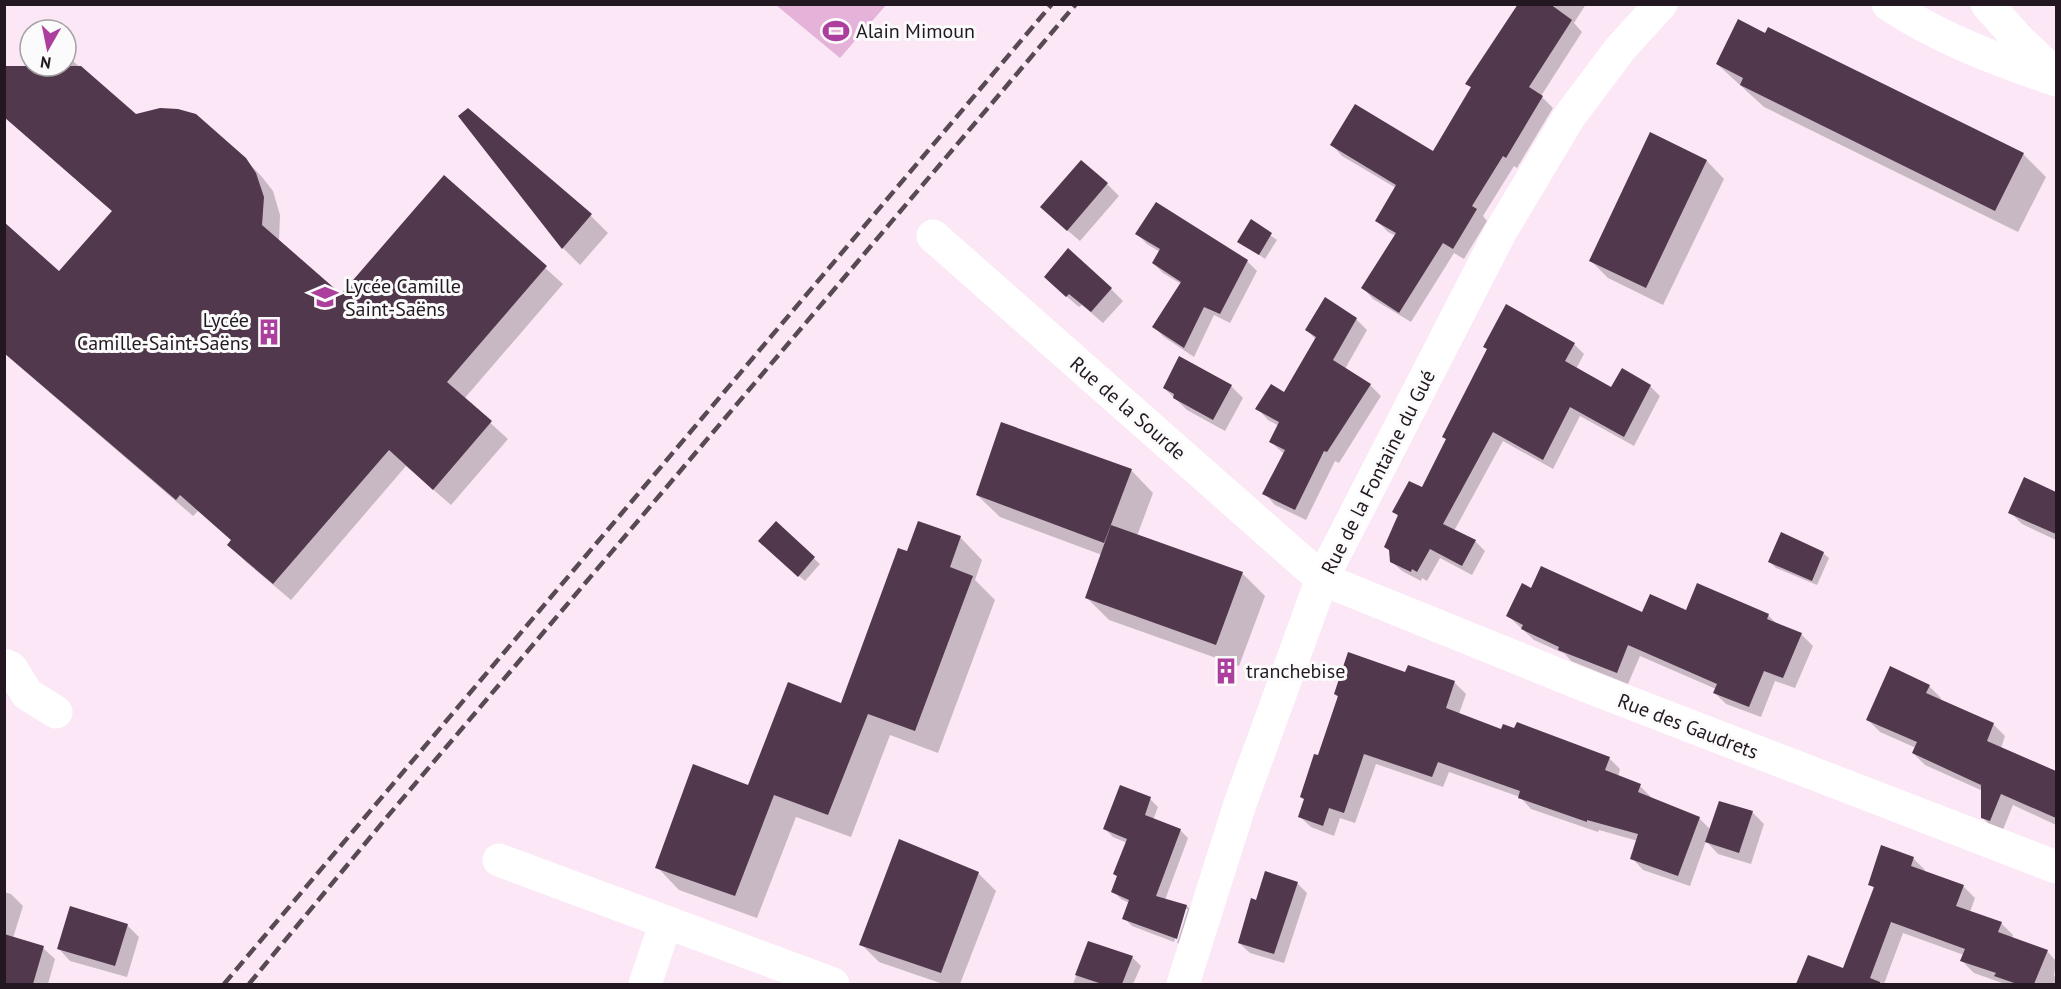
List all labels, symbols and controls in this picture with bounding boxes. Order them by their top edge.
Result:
sports icon: Alain Mimoun [821,16,851,46]
north arrow [18,18,78,78]
place label: Alain Mimoun [856,18,975,44]
text: N [39,52,52,74]
place label: Lycée Camille Saint-Saëns [345,273,461,322]
school or university icon: Lycée Camille Saint-Saëns [310,282,340,312]
place label: Lycée Camille-Saint-Saëns [77,307,249,356]
building icon: Lycée Camille-Saint-Saëns [254,317,284,347]
street label: Rue de la Sourde [1065,351,1191,465]
street label: Rue de la Fontaine du Gué [1315,365,1441,579]
building icon: tranchebise [1211,656,1241,686]
place label: tranchebise [1246,658,1345,684]
street label: Rue des Gaudrets [1614,687,1762,765]

